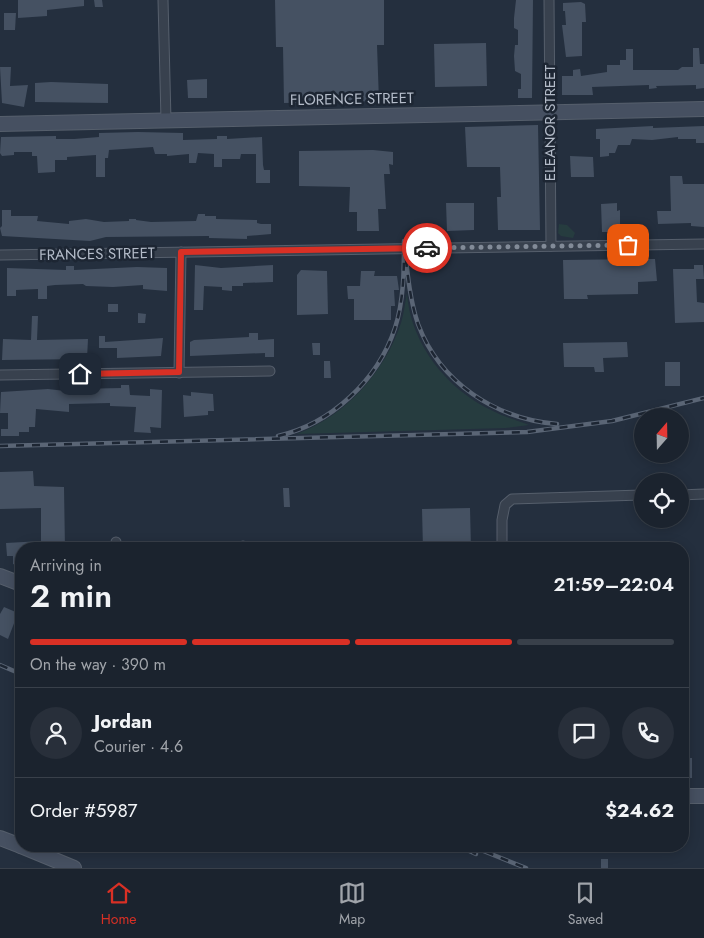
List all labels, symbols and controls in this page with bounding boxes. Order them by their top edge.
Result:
street label: ELEANOR STREET [539,65,561,181]
street label: FLORENCE STREET [290,87,414,111]
courier [402,223,452,273]
pin [607,224,649,266]
icon: bag [614,231,642,259]
icon: car [413,234,441,262]
street label: FRANCES STREET [39,242,155,266]
pin [59,353,101,395]
icon: home [66,360,94,388]
north arrow [634,408,689,462]
map controls [634,408,689,528]
button: locate [634,473,689,528]
text: Arriving in [30,554,102,577]
text: 21:59–22:04 [553,571,674,598]
text: 2 min [30,573,112,619]
text: On the way · 390 m [30,653,166,676]
button: person [30,707,82,759]
button: chat [558,707,610,759]
button: phone [622,707,674,759]
text: Jordan [94,708,152,735]
text: Courier · 4.6 [94,735,183,758]
text: Order #5987 [30,797,138,824]
text: $24.62 [605,797,674,824]
tab: Home [101,879,137,929]
tab: Map [338,879,366,929]
tab: Saved [568,879,603,929]

